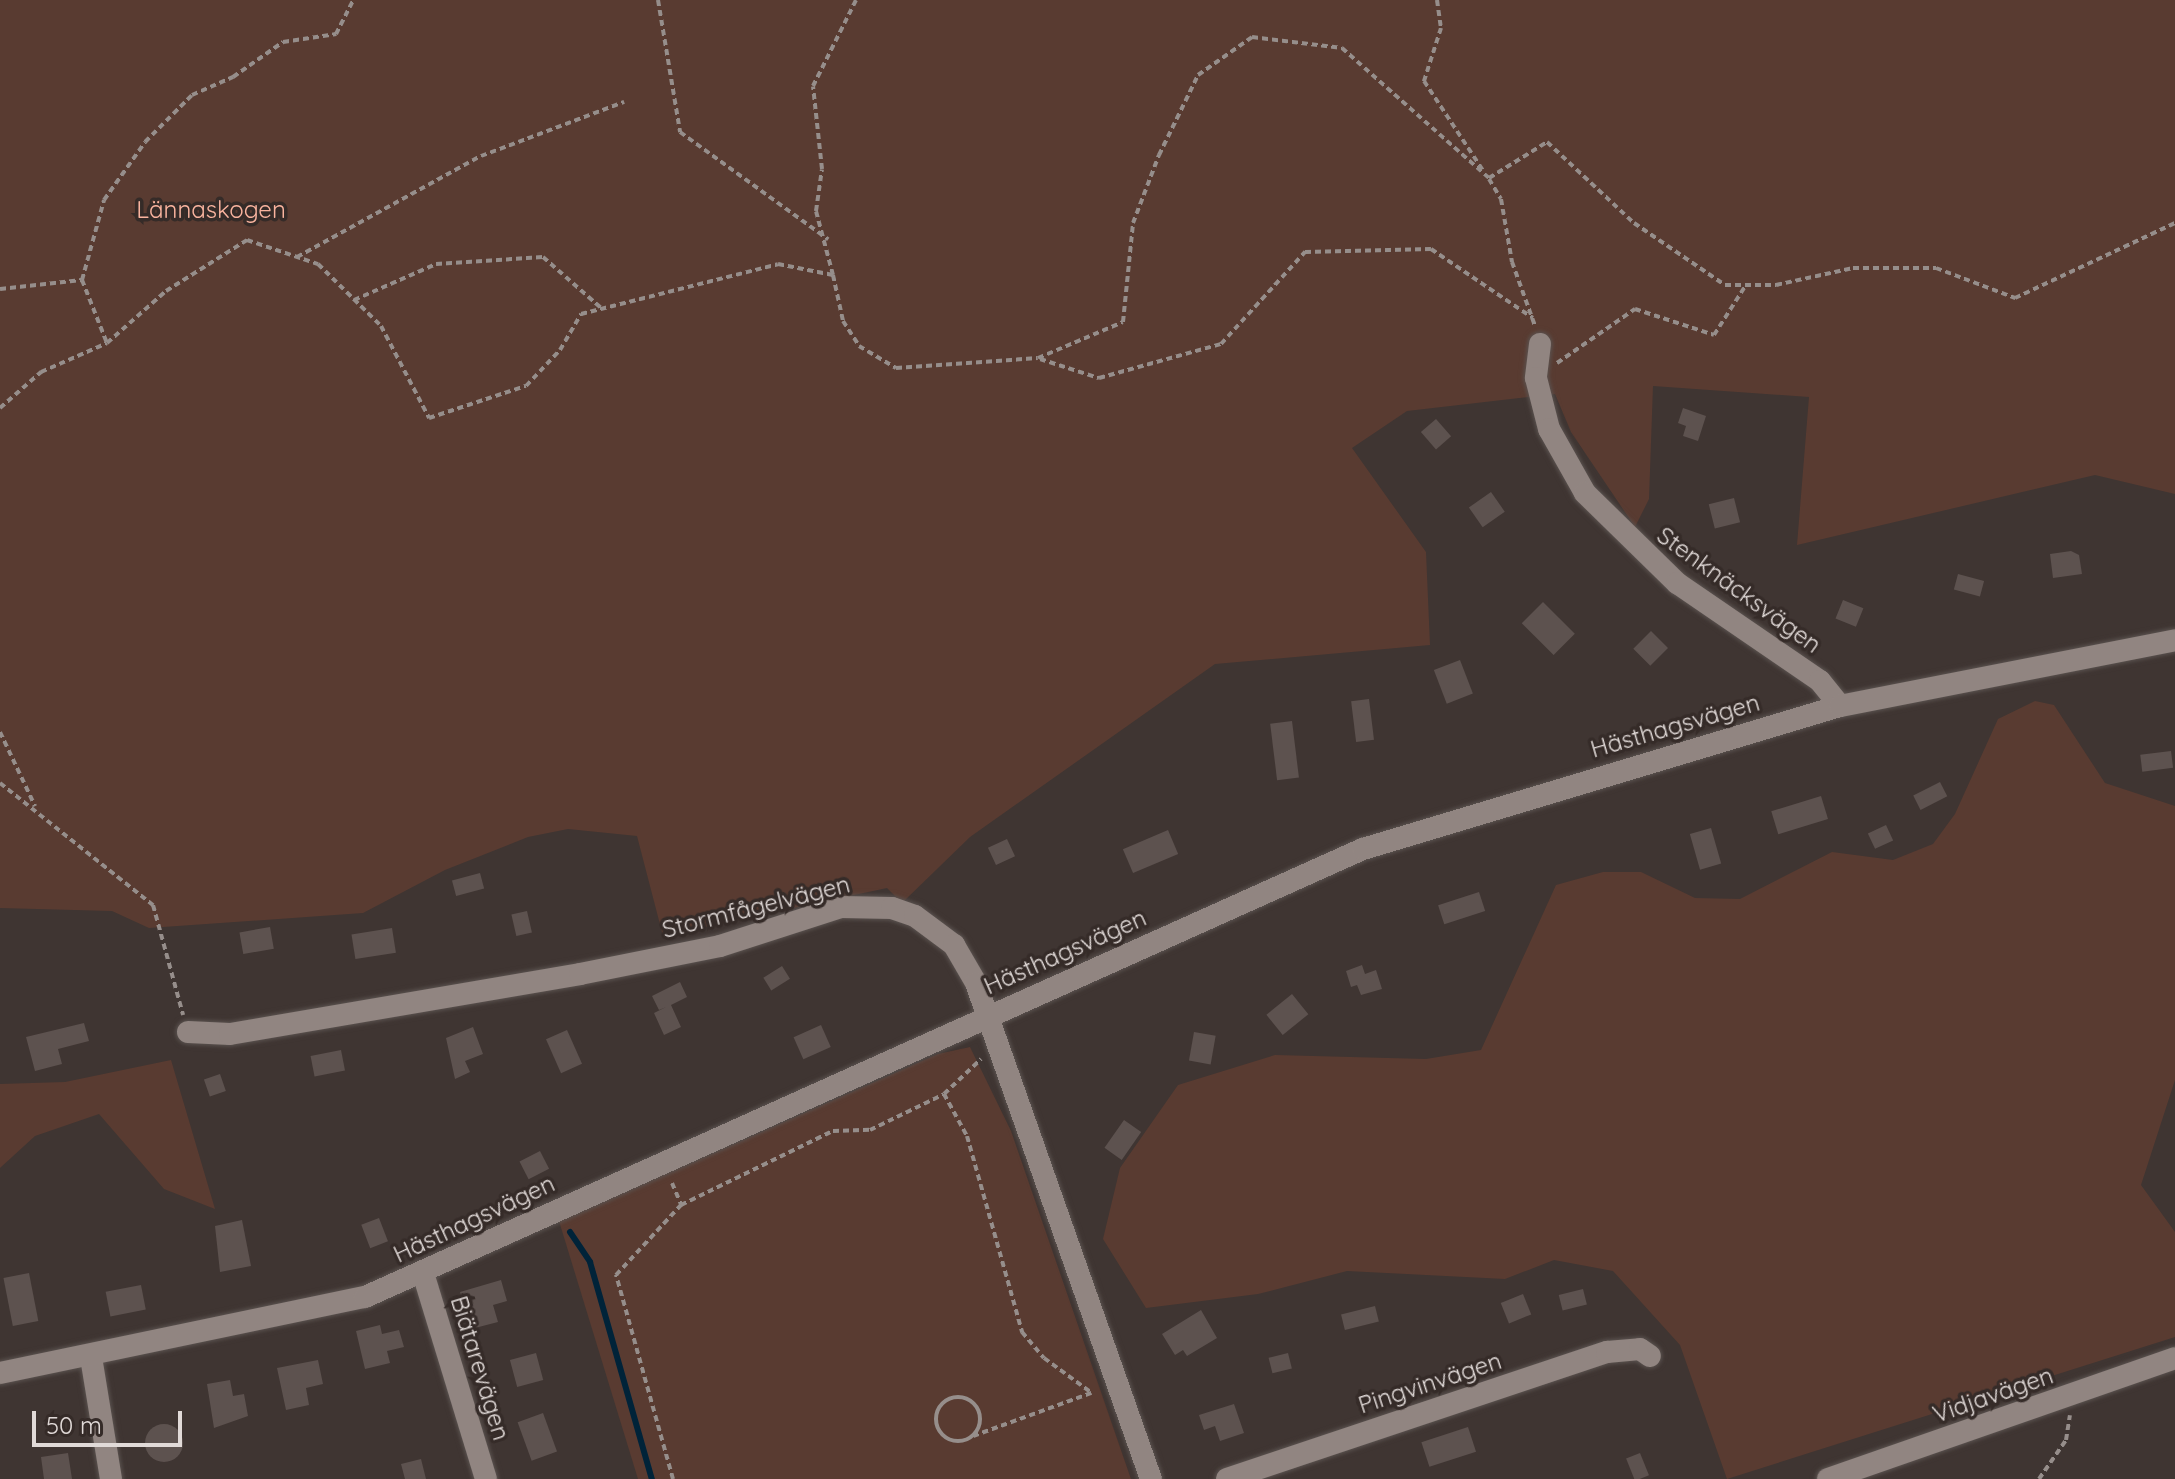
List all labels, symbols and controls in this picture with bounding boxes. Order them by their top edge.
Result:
park label: Lännaskogen [136,196,286,224]
street label: Stenknäcksvägen [1651,521,1827,659]
street label: Hästhagsvägen [1587,688,1763,764]
street label: Stormfågelvägen [659,870,853,944]
street label: Hästhagsvägen [979,903,1151,1001]
street label: Hästhagsvägen [389,1169,559,1269]
street label: Biätarevägen [444,1292,516,1444]
street label: Pingvinvägen [1355,1346,1505,1420]
street label: Vidjavägen [1929,1361,2057,1429]
scale bar [36,1395,186,1445]
text: 50 m [46,1410,102,1440]

